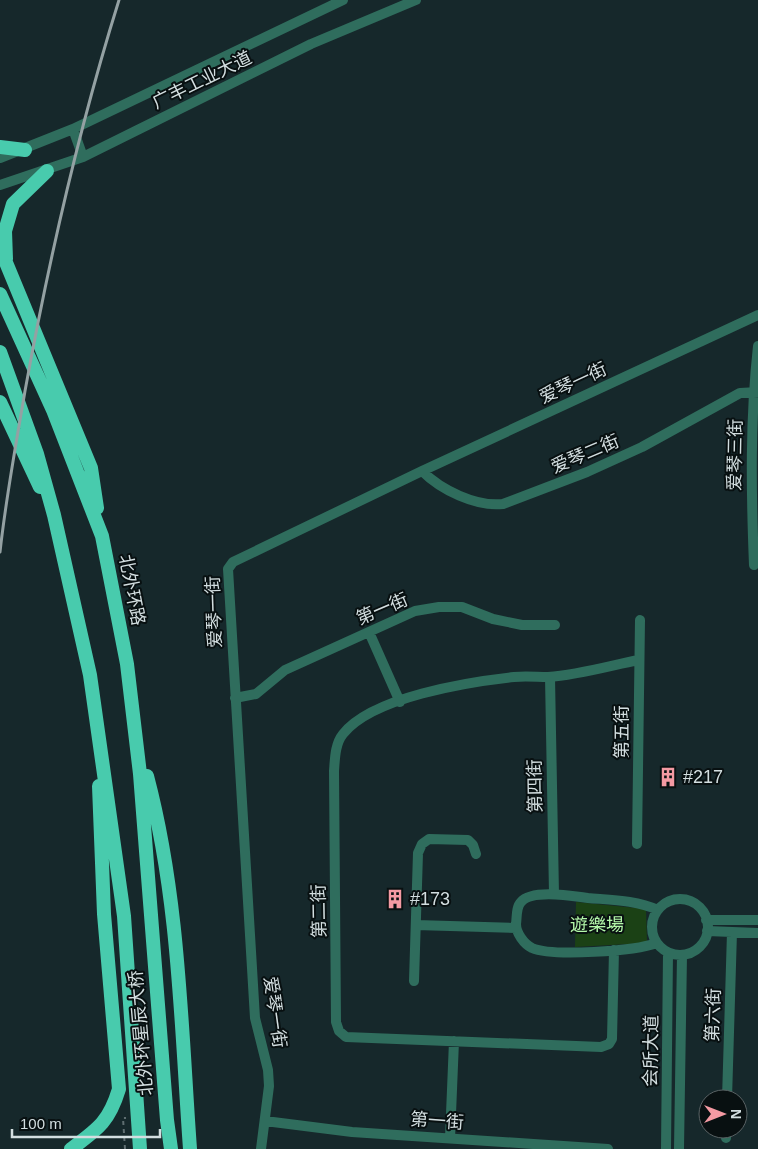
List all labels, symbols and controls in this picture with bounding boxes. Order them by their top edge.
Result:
street label: 广丰工业大道 [149,47,255,113]
street label: 爱琴一街 [536,359,610,407]
street label: 爱琴三街 [724,419,746,491]
street label: 爱琴二街 [548,431,622,477]
street label: 北外环路 [115,553,149,627]
street label: 爱琴一街 [203,576,225,648]
street label: 第一街 [353,589,411,629]
street label: 第五街 [612,705,632,759]
street label: 第四街 [525,759,545,813]
building icon: #217 [657,766,679,788]
place label: #217 [683,767,723,787]
street label: 第二街 [309,884,329,938]
building icon: #173 [384,888,406,910]
place label: #173 [410,889,450,909]
park label: 遊樂場 [570,915,624,935]
street label: 北外环星辰大桥 [126,969,156,1097]
street label: 爱琴一街 [260,975,290,1049]
street label: 第六街 [702,988,724,1042]
street label: 会所大道 [640,1015,662,1087]
north arrow [698,1089,748,1139]
scale bar [12,1106,160,1138]
street label: 第一街 [409,1109,465,1133]
text: N [728,1109,744,1119]
text: 100 m [20,1115,62,1132]

